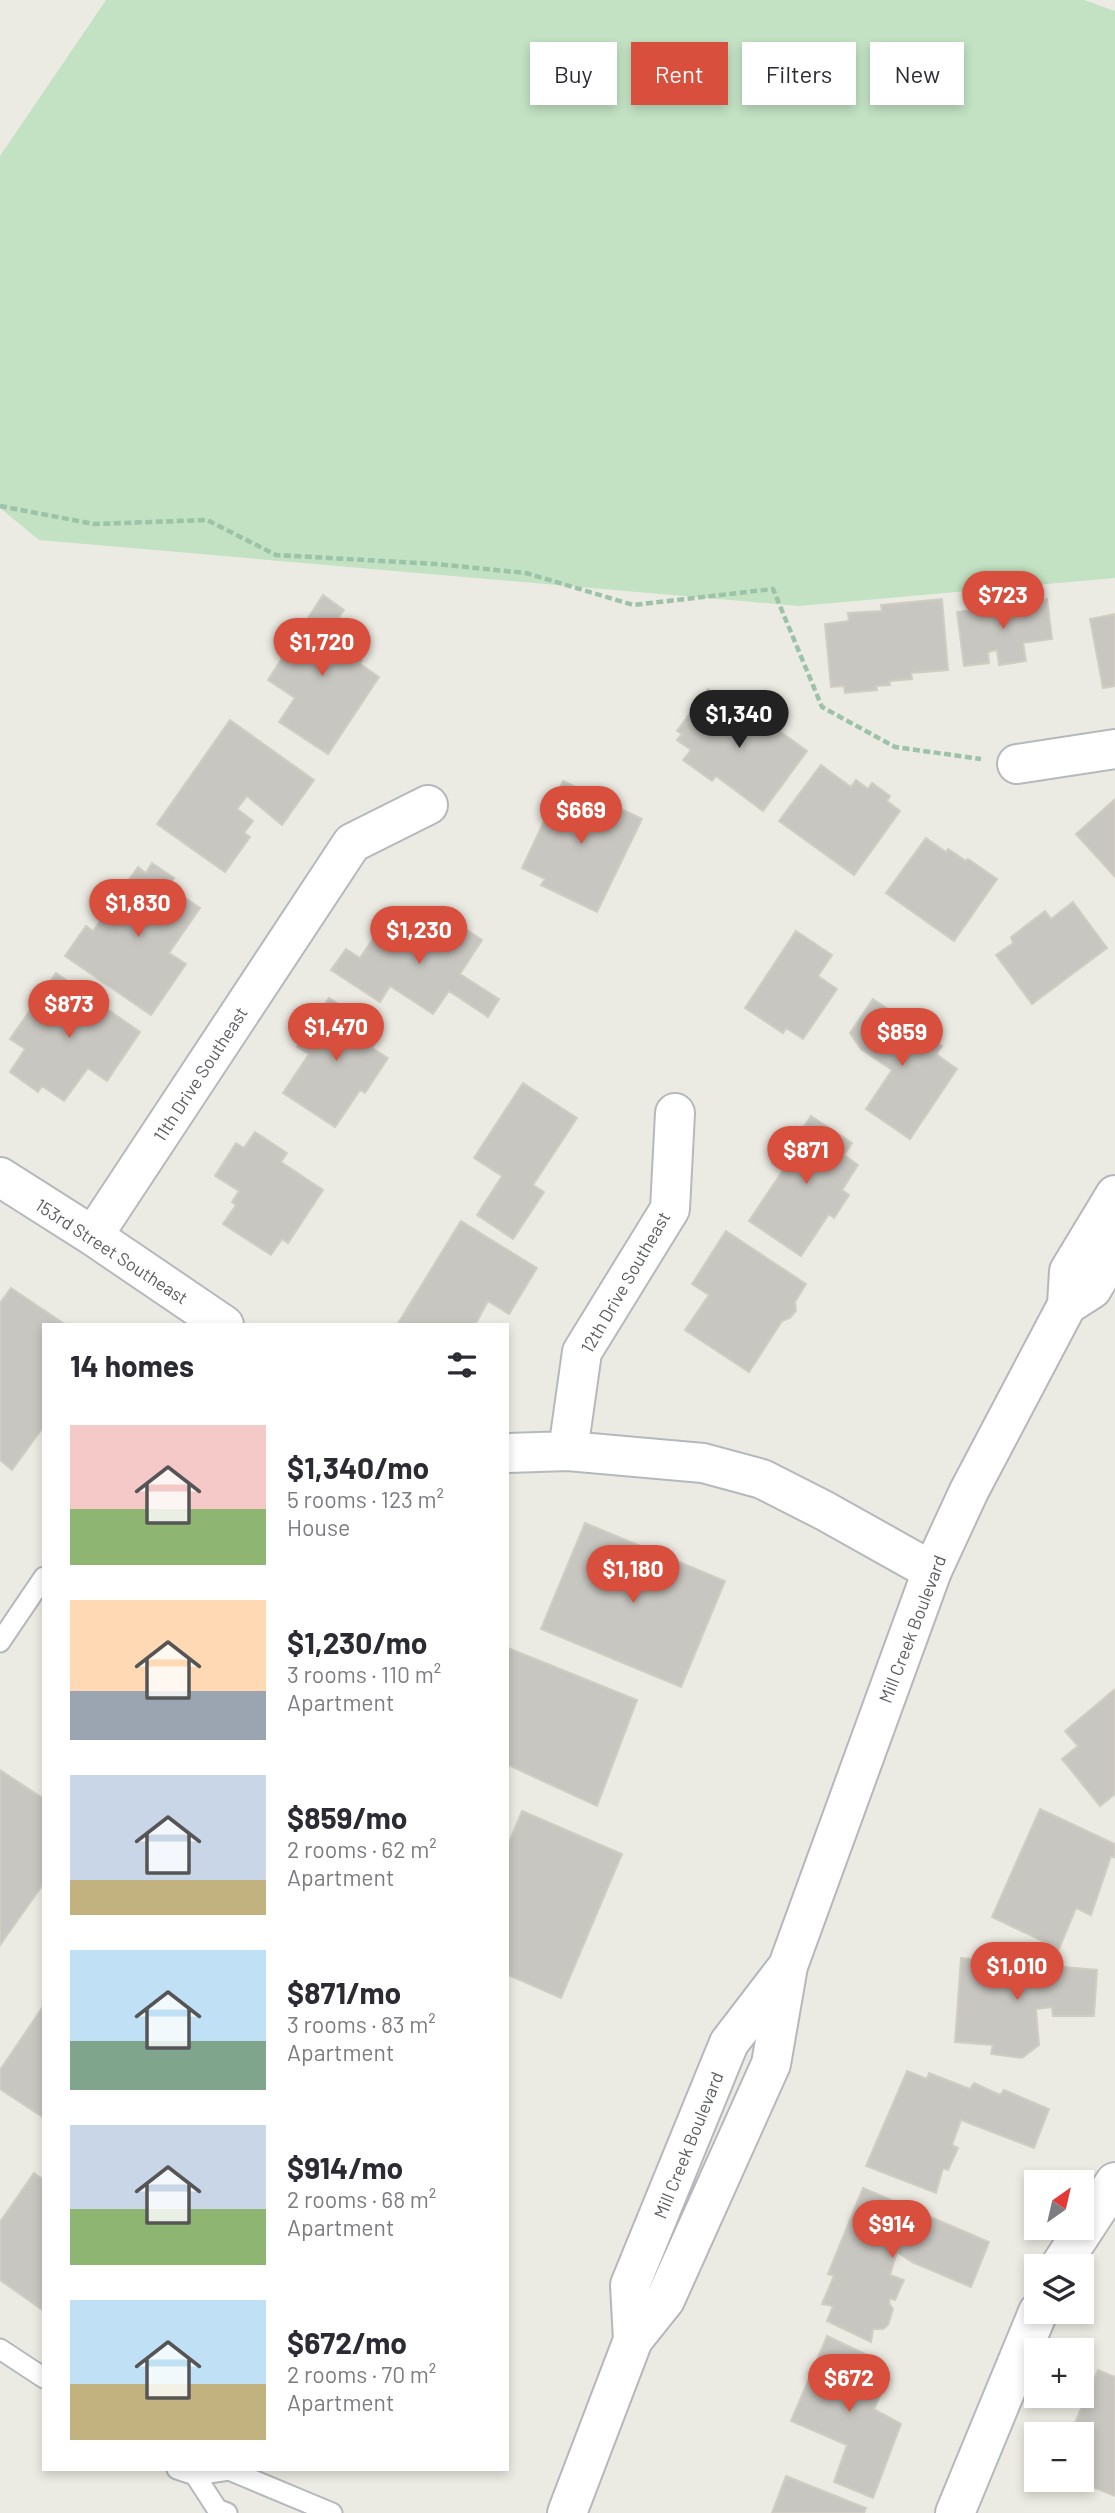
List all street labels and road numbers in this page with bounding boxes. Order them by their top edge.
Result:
street label: 11th Drive Southeast [148,1003,252,1145]
street label: 153rd Street Southeast [32,1193,192,1309]
street label: 12th Drive Southeast [576,1207,674,1357]
street label: Mill Creek Boulevard [874,1552,950,1706]
street label: Mill Creek Boulevard [648,2068,728,2222]

